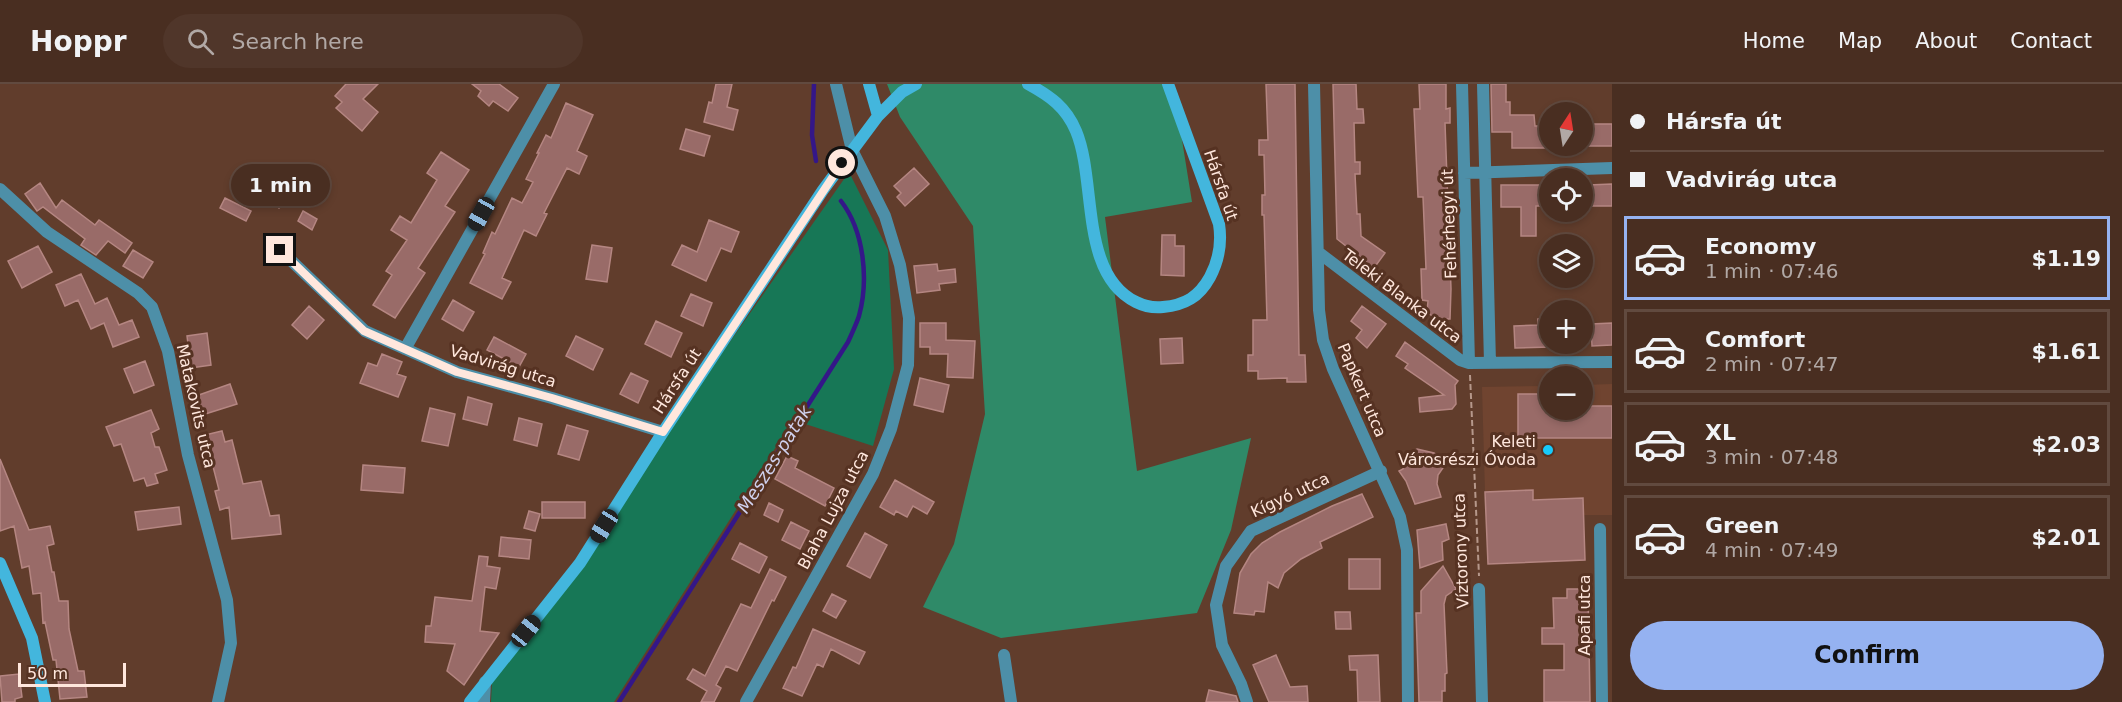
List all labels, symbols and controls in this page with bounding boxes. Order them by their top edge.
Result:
search box [163,14,583,68]
text: Hoppr [30,25,127,58]
icon: search [184,25,217,58]
text: Search here [232,29,364,54]
text: Home [1743,29,1805,53]
text: Map [1838,29,1882,53]
text: About [1915,29,1977,53]
text: Contact [2010,29,2092,53]
north arrow [1539,102,1593,156]
map controls [1539,102,1593,420]
text: Hársfa út [1666,109,1781,134]
street label: Hársfa út [1200,147,1242,223]
route start [828,149,855,176]
callout: 1 min [230,163,330,205]
text: Vadvirág utca [1666,167,1837,192]
button: locate [1539,168,1593,222]
street label: Fehérhegyi út [1438,169,1460,279]
text: 1 min [249,173,312,197]
car [464,194,498,234]
icon: car [1633,231,1687,285]
button: layers [1539,234,1593,288]
text: Economy [1705,234,1816,259]
route end [266,236,293,263]
street label: Teleki Blanka utca [1338,244,1465,347]
text: $1.19 [2031,246,2101,271]
text: 1 min · 07:46 [1705,259,1839,283]
button: + [1539,300,1593,354]
icon: car [1633,324,1687,378]
text: Comfort [1705,327,1805,352]
text: $1.61 [2031,339,2101,364]
street label: Papkert utca [1334,340,1390,440]
street label: Vadvirág utca [448,341,558,391]
street label: Matakovits utca [172,342,220,470]
street label: Hársfa út [649,345,705,417]
text: 2 min · 07:47 [1705,352,1839,376]
button: − [1539,366,1593,420]
water label: Meszes-patak [732,400,816,517]
icon: car [1633,417,1687,471]
text: XL [1705,420,1736,445]
place label: Keleti Városrészi Óvoda [1398,432,1536,469]
text: $2.03 [2031,432,2101,457]
marker: Keleti Városrészi Óvoda [1541,443,1555,457]
text: 3 min · 07:48 [1705,445,1839,469]
street label: Blaha Lujza utca [794,447,872,573]
street label: Kígyó utca [1248,469,1332,521]
street label: Víztorony utca [1449,493,1473,609]
car [587,506,621,546]
icon: car [1633,510,1687,564]
text: Green [1705,513,1779,538]
text: $2.01 [2031,525,2101,550]
text: 4 min · 07:49 [1705,538,1839,562]
street label: Apafi utca [1575,574,1594,656]
car [508,611,544,651]
button: Confirm [1630,621,2104,690]
scale bar [18,660,126,688]
text: 50 m [27,664,68,683]

